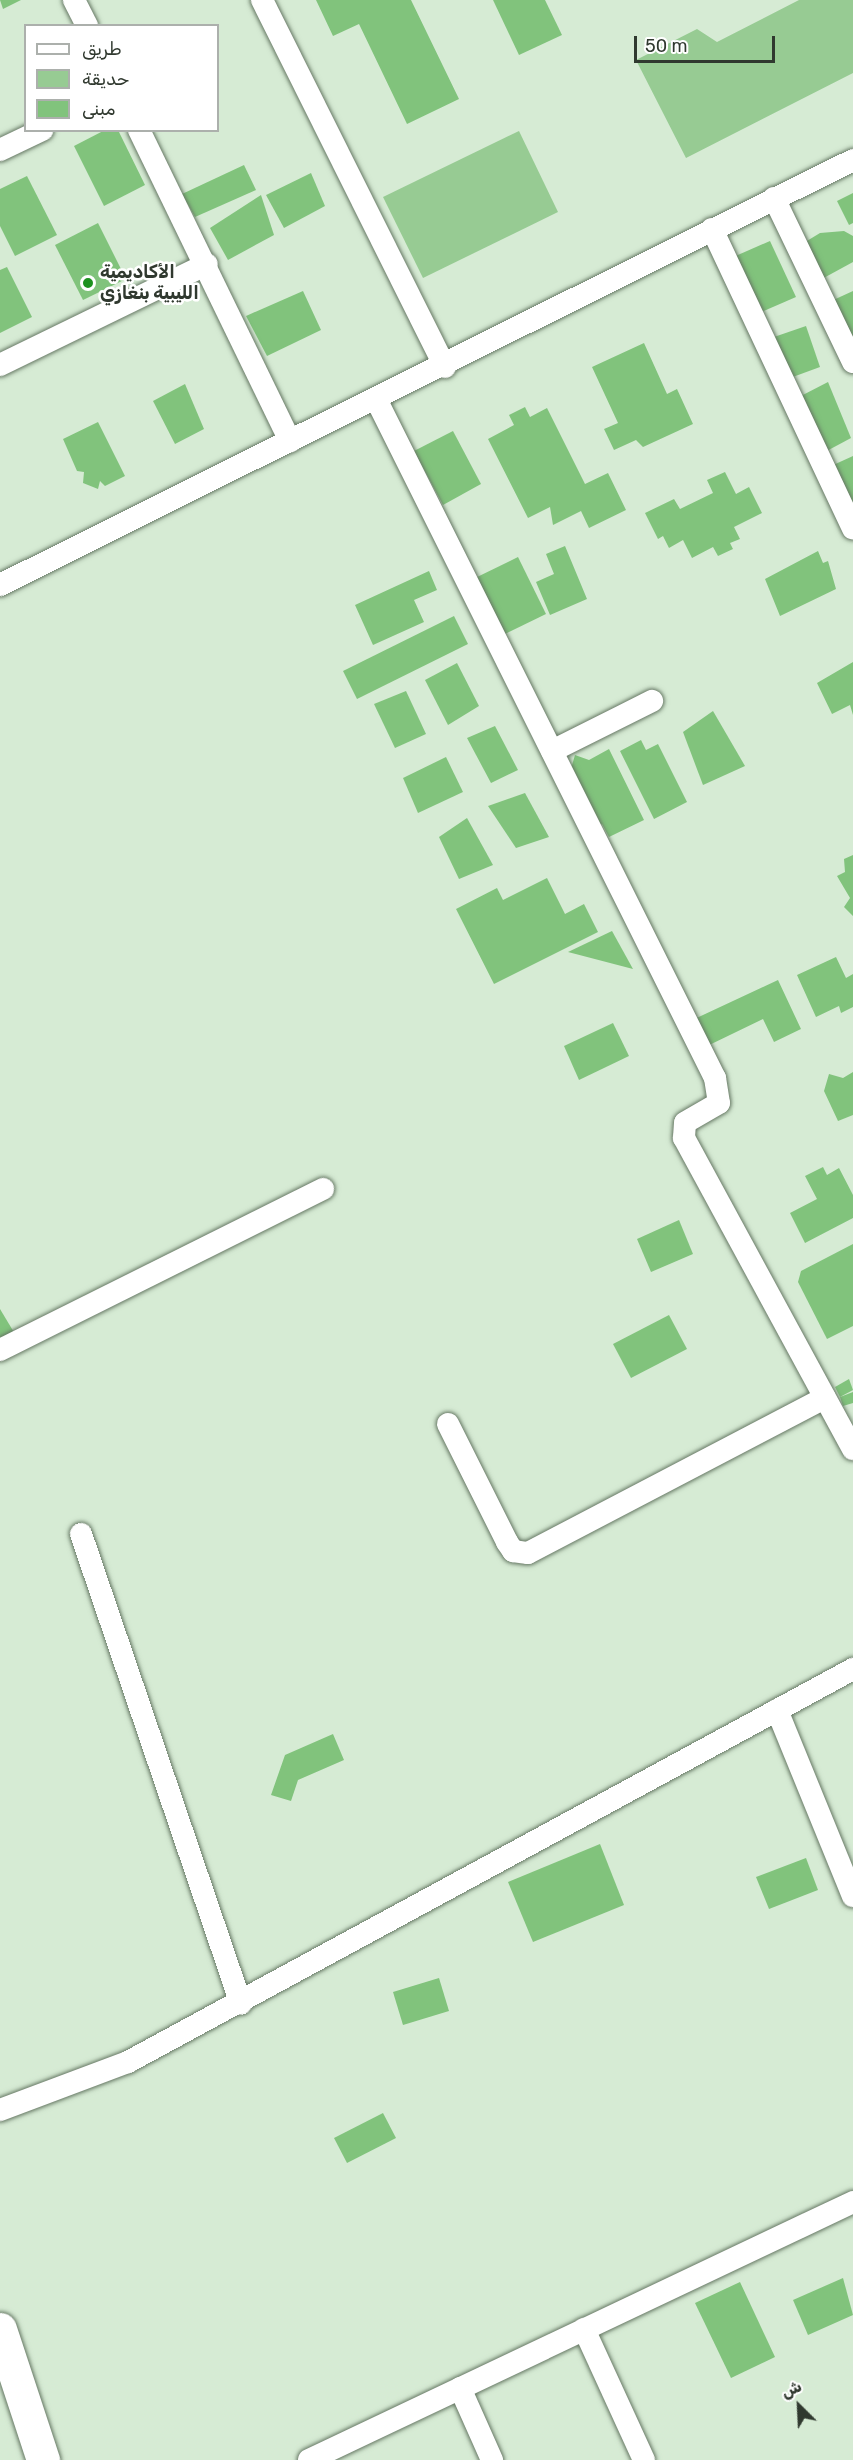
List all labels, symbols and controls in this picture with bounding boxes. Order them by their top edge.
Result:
legend [24,24,219,132]
scale bar [637,24,778,62]
text: 50 m [645,35,688,57]
text: طريق [82,38,122,60]
text: حديقة [82,68,129,90]
text: مبنى [82,98,116,120]
place label: الأكاديمية الليبية بنغازي [100,262,199,304]
marker: الأكاديمية الليبية بنغازي [81,276,95,290]
north arrow [769,2376,829,2436]
text: ش [778,2376,805,2402]

